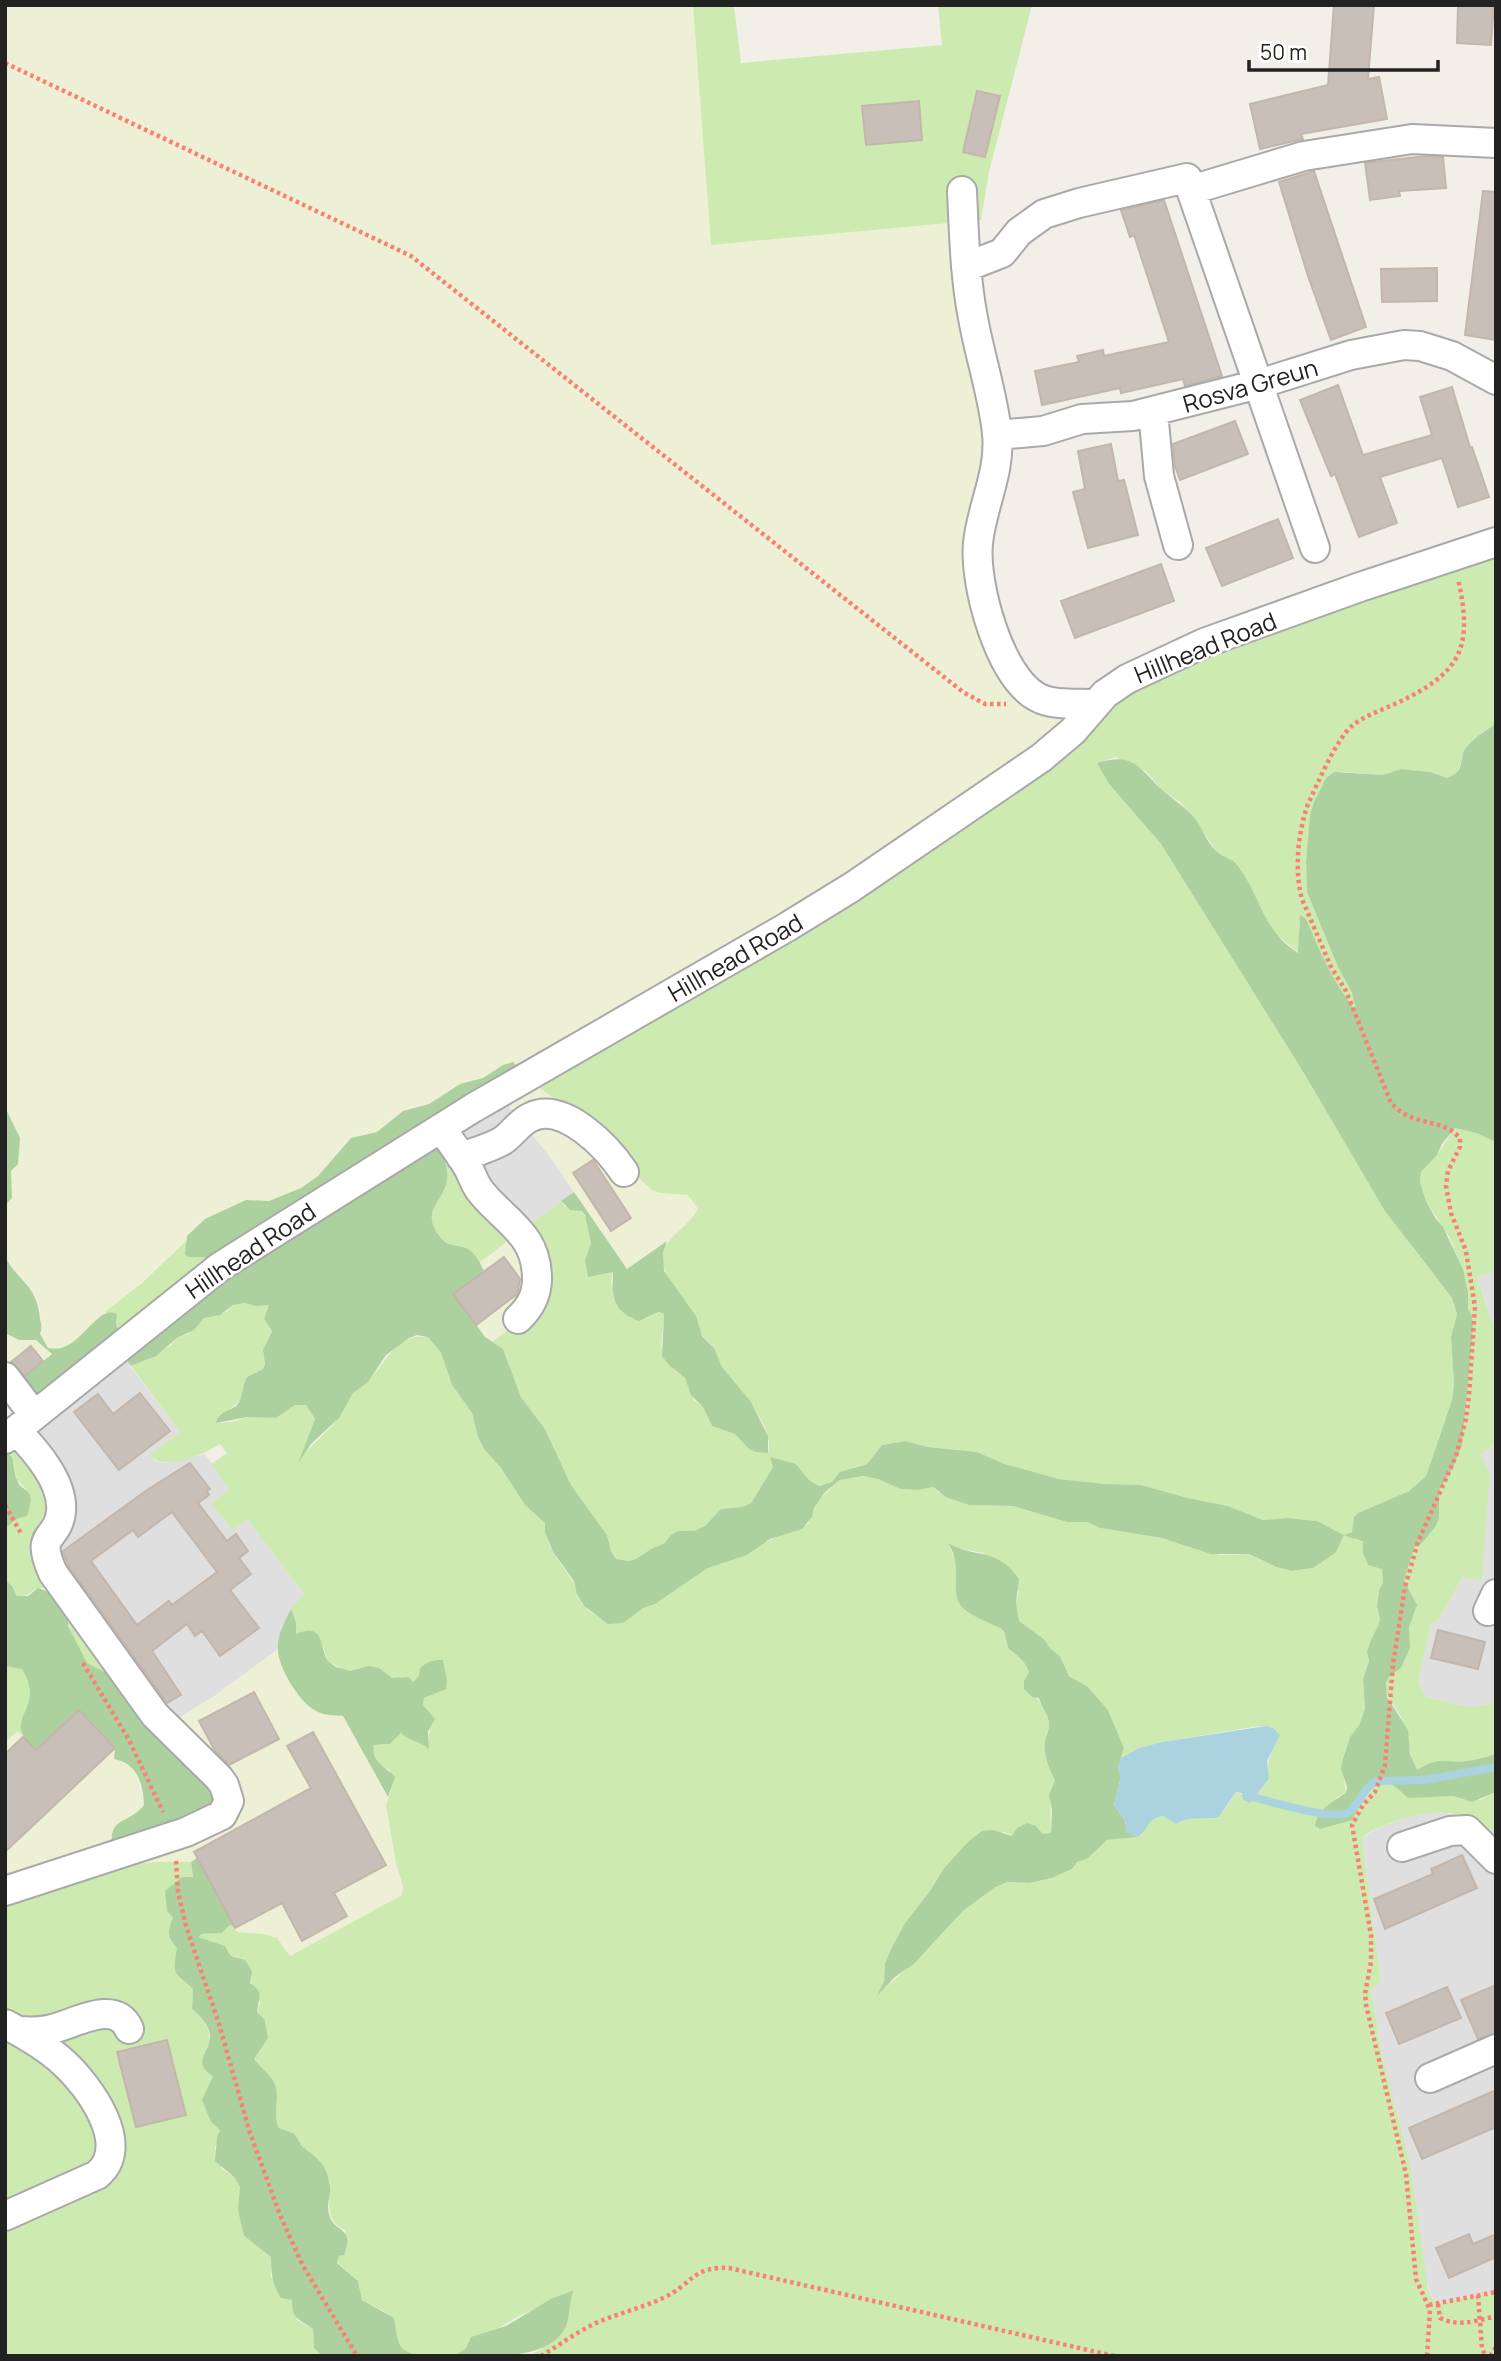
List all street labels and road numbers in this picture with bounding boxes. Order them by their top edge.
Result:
street label: Rosva Greun [1179,350,1321,420]
street label: Hillhead Road [1129,604,1281,690]
street label: Hillhead Road [662,905,808,1009]
street label: Hillhead Road [178,1194,322,1306]

